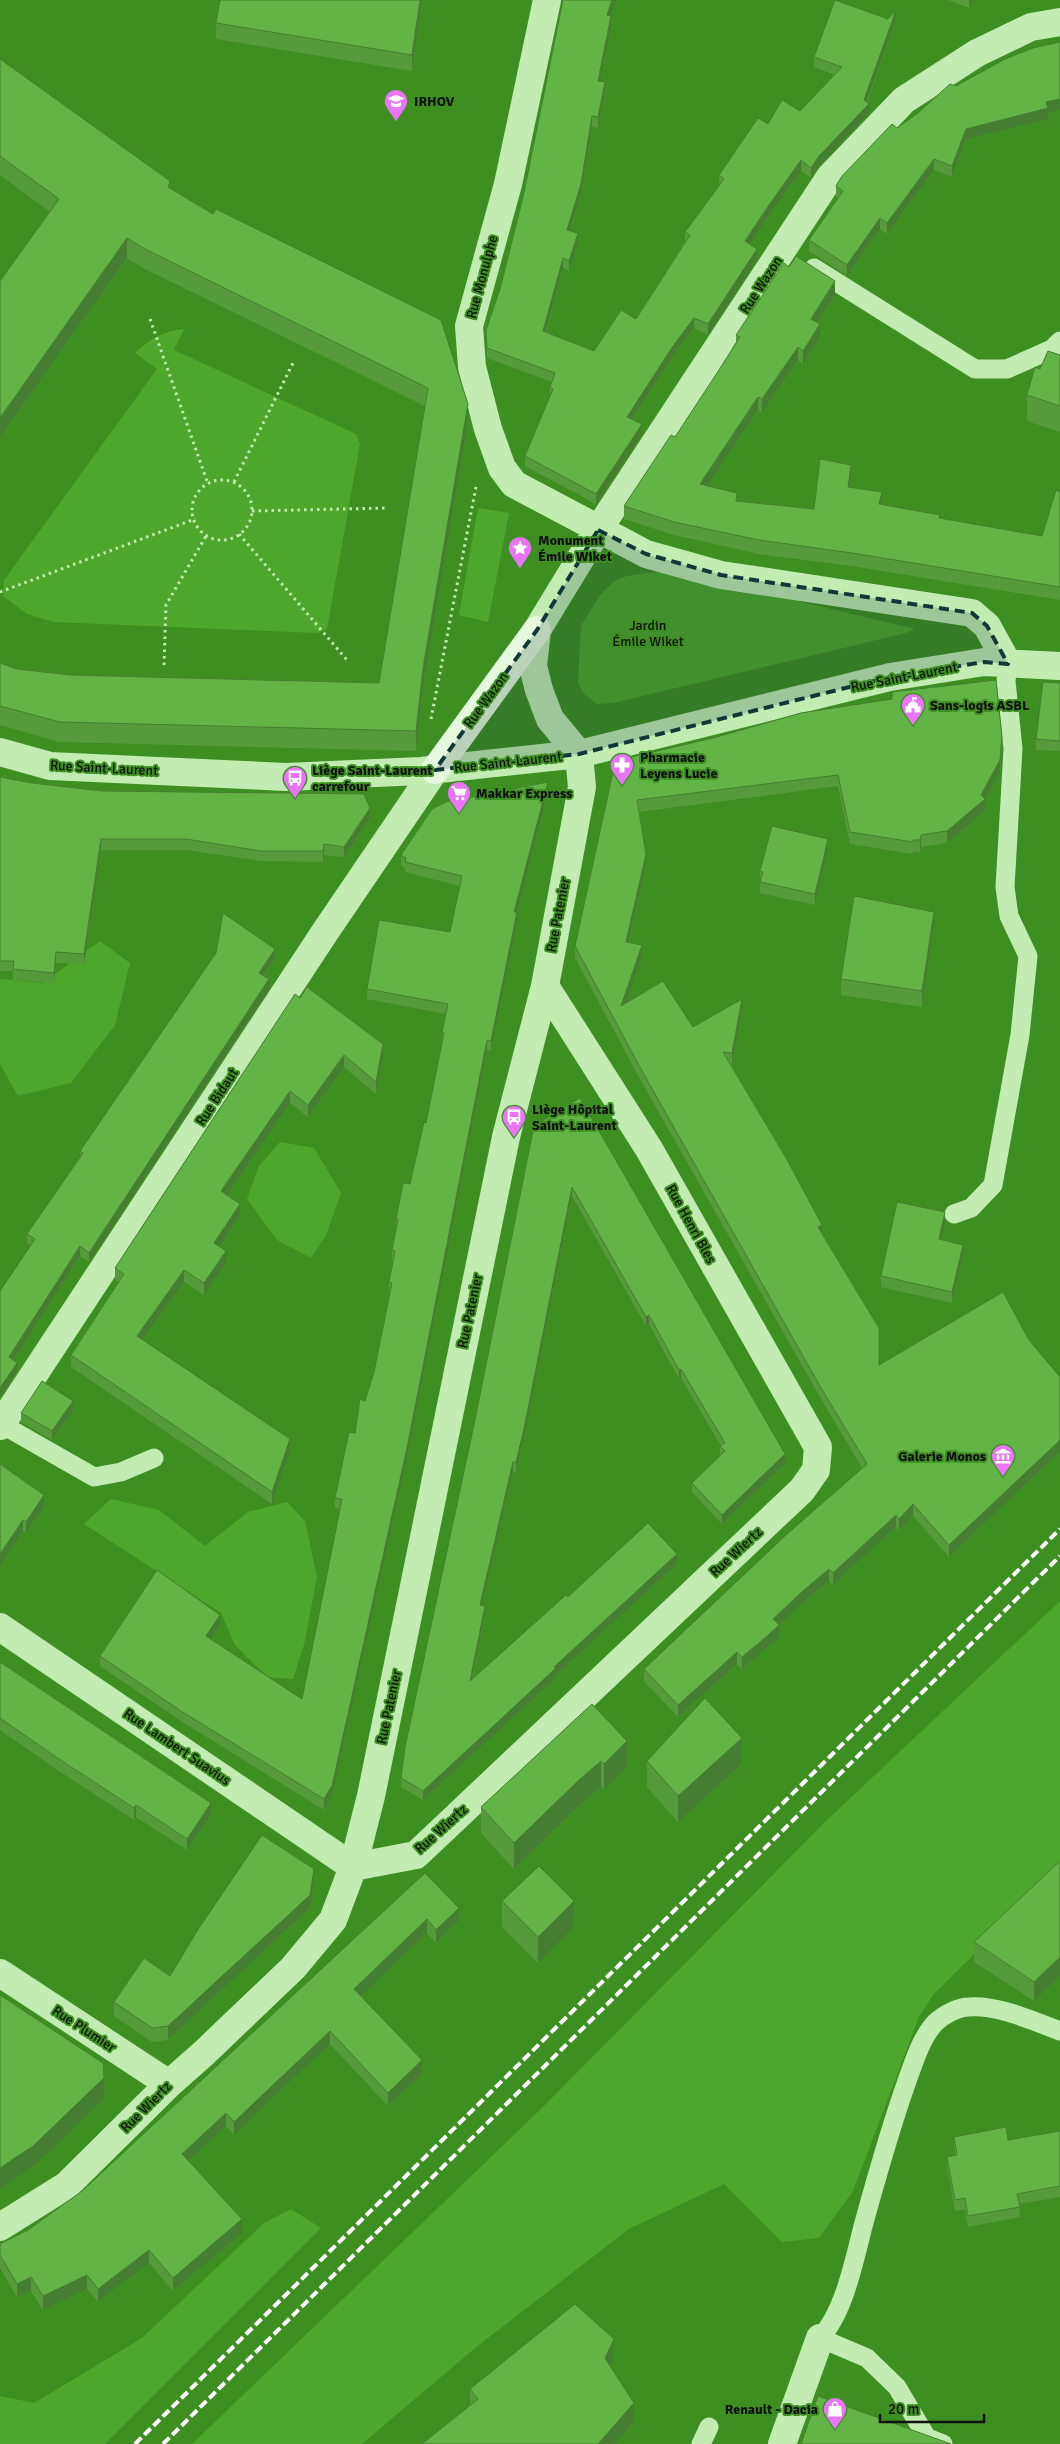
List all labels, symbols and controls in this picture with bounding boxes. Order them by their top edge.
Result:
school or university icon: IRHOV [383,88,409,122]
place label: IRHOV [414,93,455,110]
street label: Rue Monulphe [463,233,501,321]
street label: Rue Wazon [736,253,786,317]
place label: Monument Émile Wiket [538,532,613,565]
place icon: Monument Émile Wiket [507,535,533,569]
park label: Jardin Émile Wiket [612,617,684,650]
street label: Rue Saint-Laurent [849,658,959,696]
street label: Rue Wazon [460,669,512,731]
public building icon: Sans-logis ASBL [900,692,926,726]
place label: Sans-logis ASBL [930,697,1030,714]
street label: Rue Saint-Laurent [453,748,563,776]
place label: Pharmacie Leyens Lucie [640,749,717,782]
pharmacy icon: Pharmacie Leyens Lucie [609,752,635,786]
street label: Rue Saint-Laurent [49,757,159,779]
place label: Liège Saint-Laurent carrefour [312,762,433,795]
bus stop icon: Liège Saint-Laurent carrefour [282,765,308,799]
supermarket icon: Makkar Express [446,780,472,814]
place label: Makkar Express [476,785,572,802]
street label: Rue Patenier [542,875,574,954]
street label: Rue Bidaut [192,1065,242,1129]
place label: Liège Hôpital Saint-Laurent [532,1101,618,1134]
bus stop icon: Liège Hôpital Saint-Laurent [501,1104,527,1138]
street label: Rue Henri Bles [662,1182,720,1266]
street label: Rue Patenier [454,1271,486,1350]
museum icon: Galerie Monos [990,1443,1016,1477]
place label: Galerie Monos [898,1448,986,1465]
street label: Rue Wiertz [706,1524,766,1580]
street label: Rue Patenier [373,1667,405,1746]
street label: Rue Lambert Suavius [120,1705,234,1789]
street label: Rue Wiertz [411,1801,471,1857]
street label: Rue Plumier [49,2002,120,2056]
street label: Rue Wiertz [117,2078,175,2136]
scale bar [880,2392,984,2424]
shop icon: Renault - Dacia [822,2396,848,2430]
text: 20 m [888,2400,919,2418]
place label: Renault - Dacia [725,2401,818,2418]

